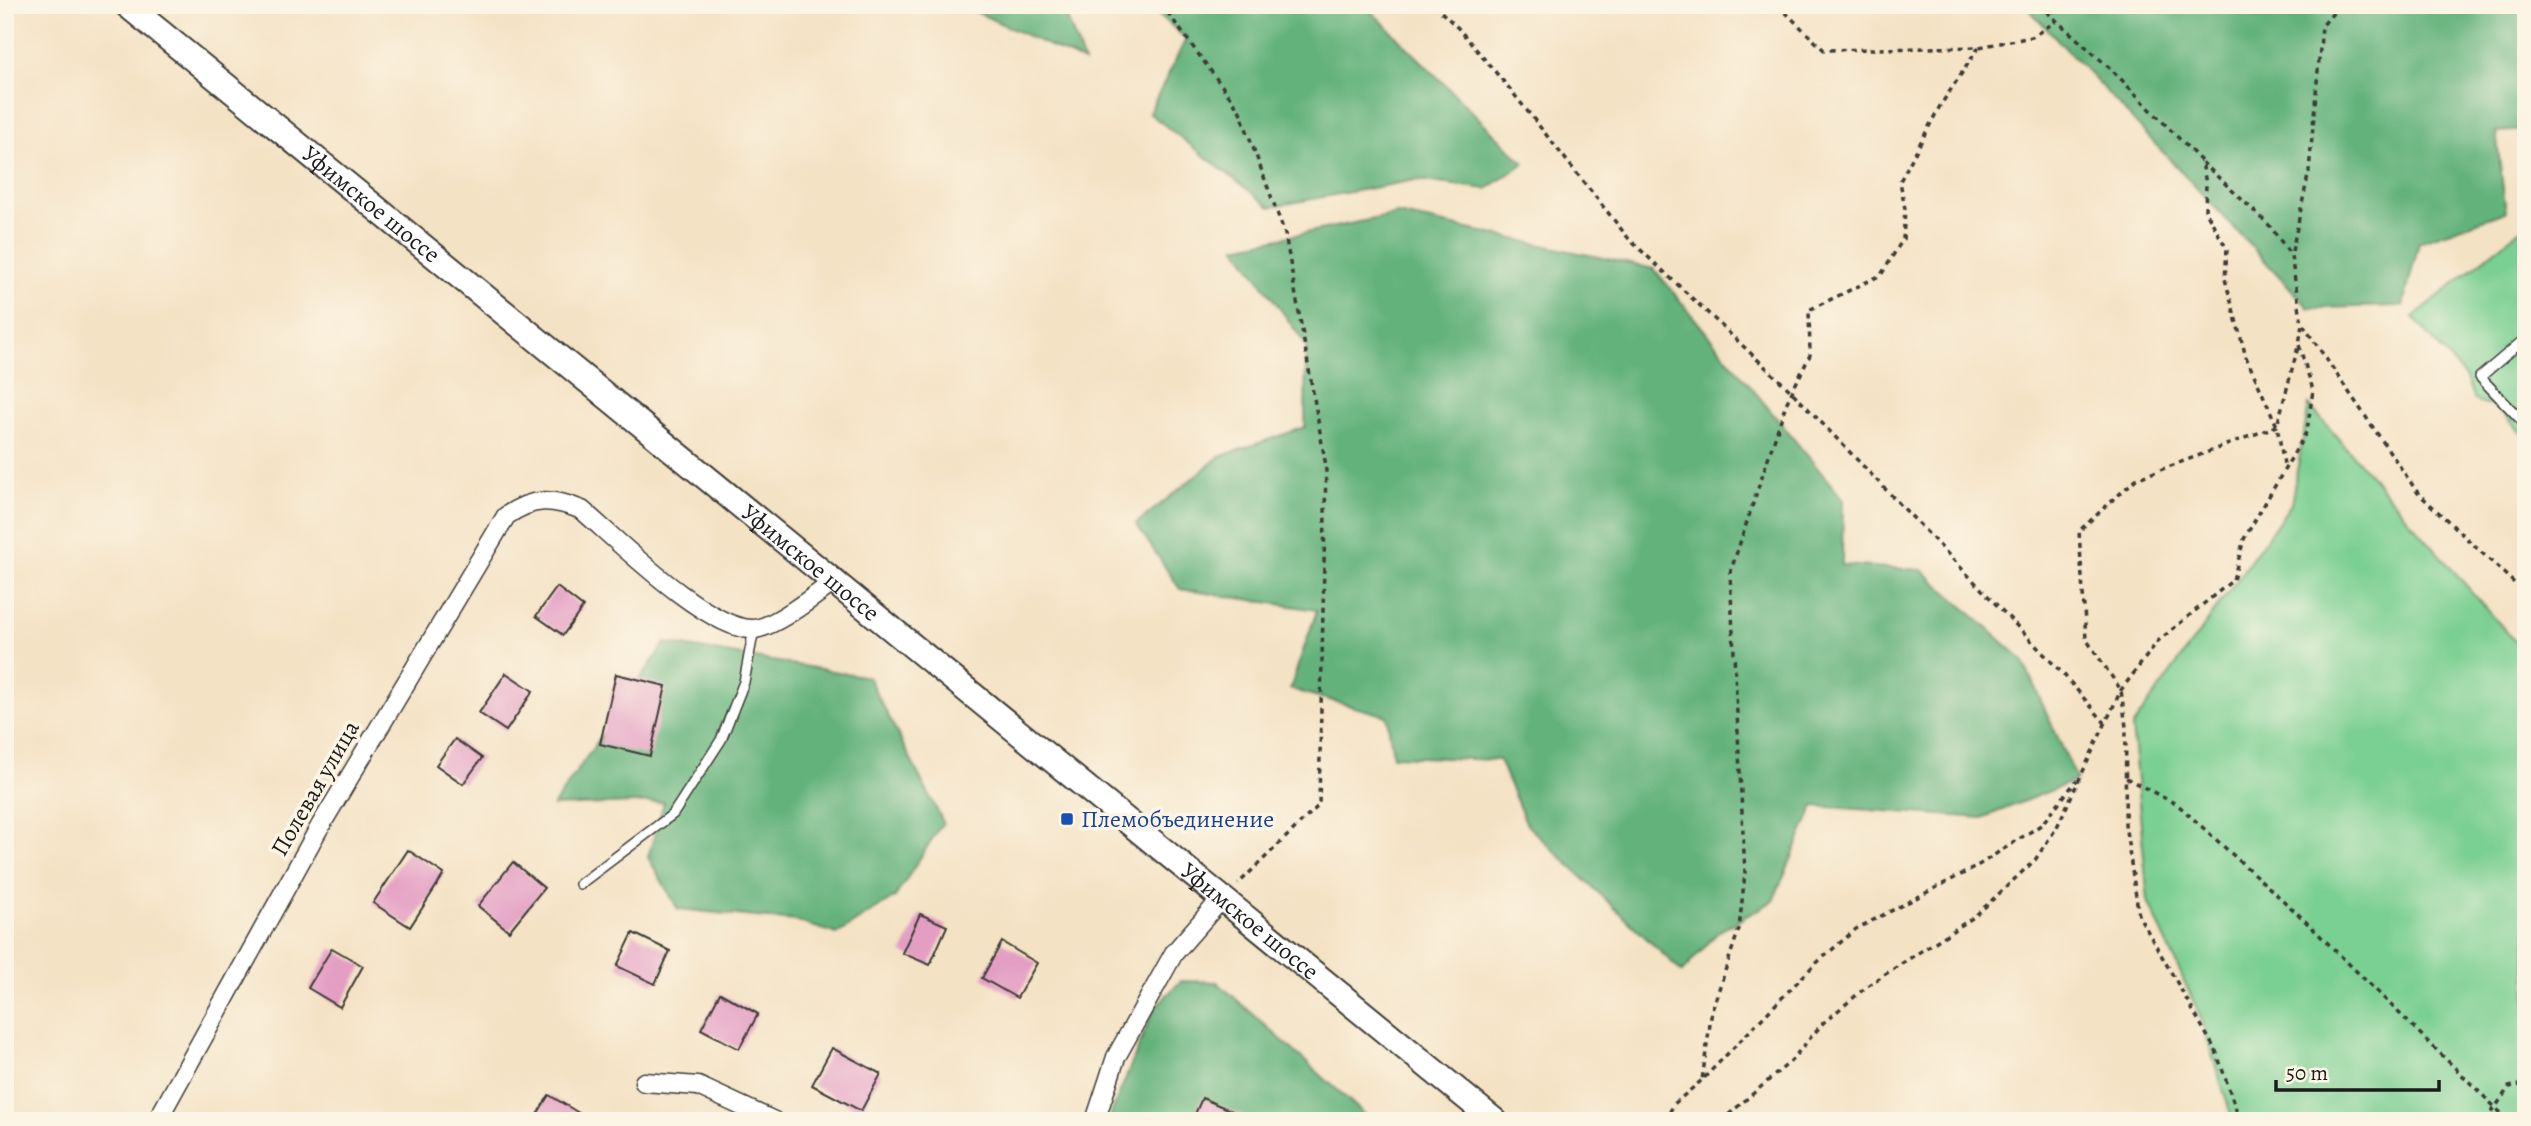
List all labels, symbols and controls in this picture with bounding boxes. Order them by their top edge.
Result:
street label: Уфимское шоссе [295,138,447,270]
street label: Уфимское шоссе [734,496,886,629]
street label: Полевая улица [263,714,367,862]
place label: Племобъединение [1081,803,1274,835]
marker: Племобъединение [1059,811,1075,827]
street label: Уфимское шоссе [1174,855,1326,987]
scale bar [2276,1049,2438,1093]
text: 50 m [2286,1059,2328,1087]

